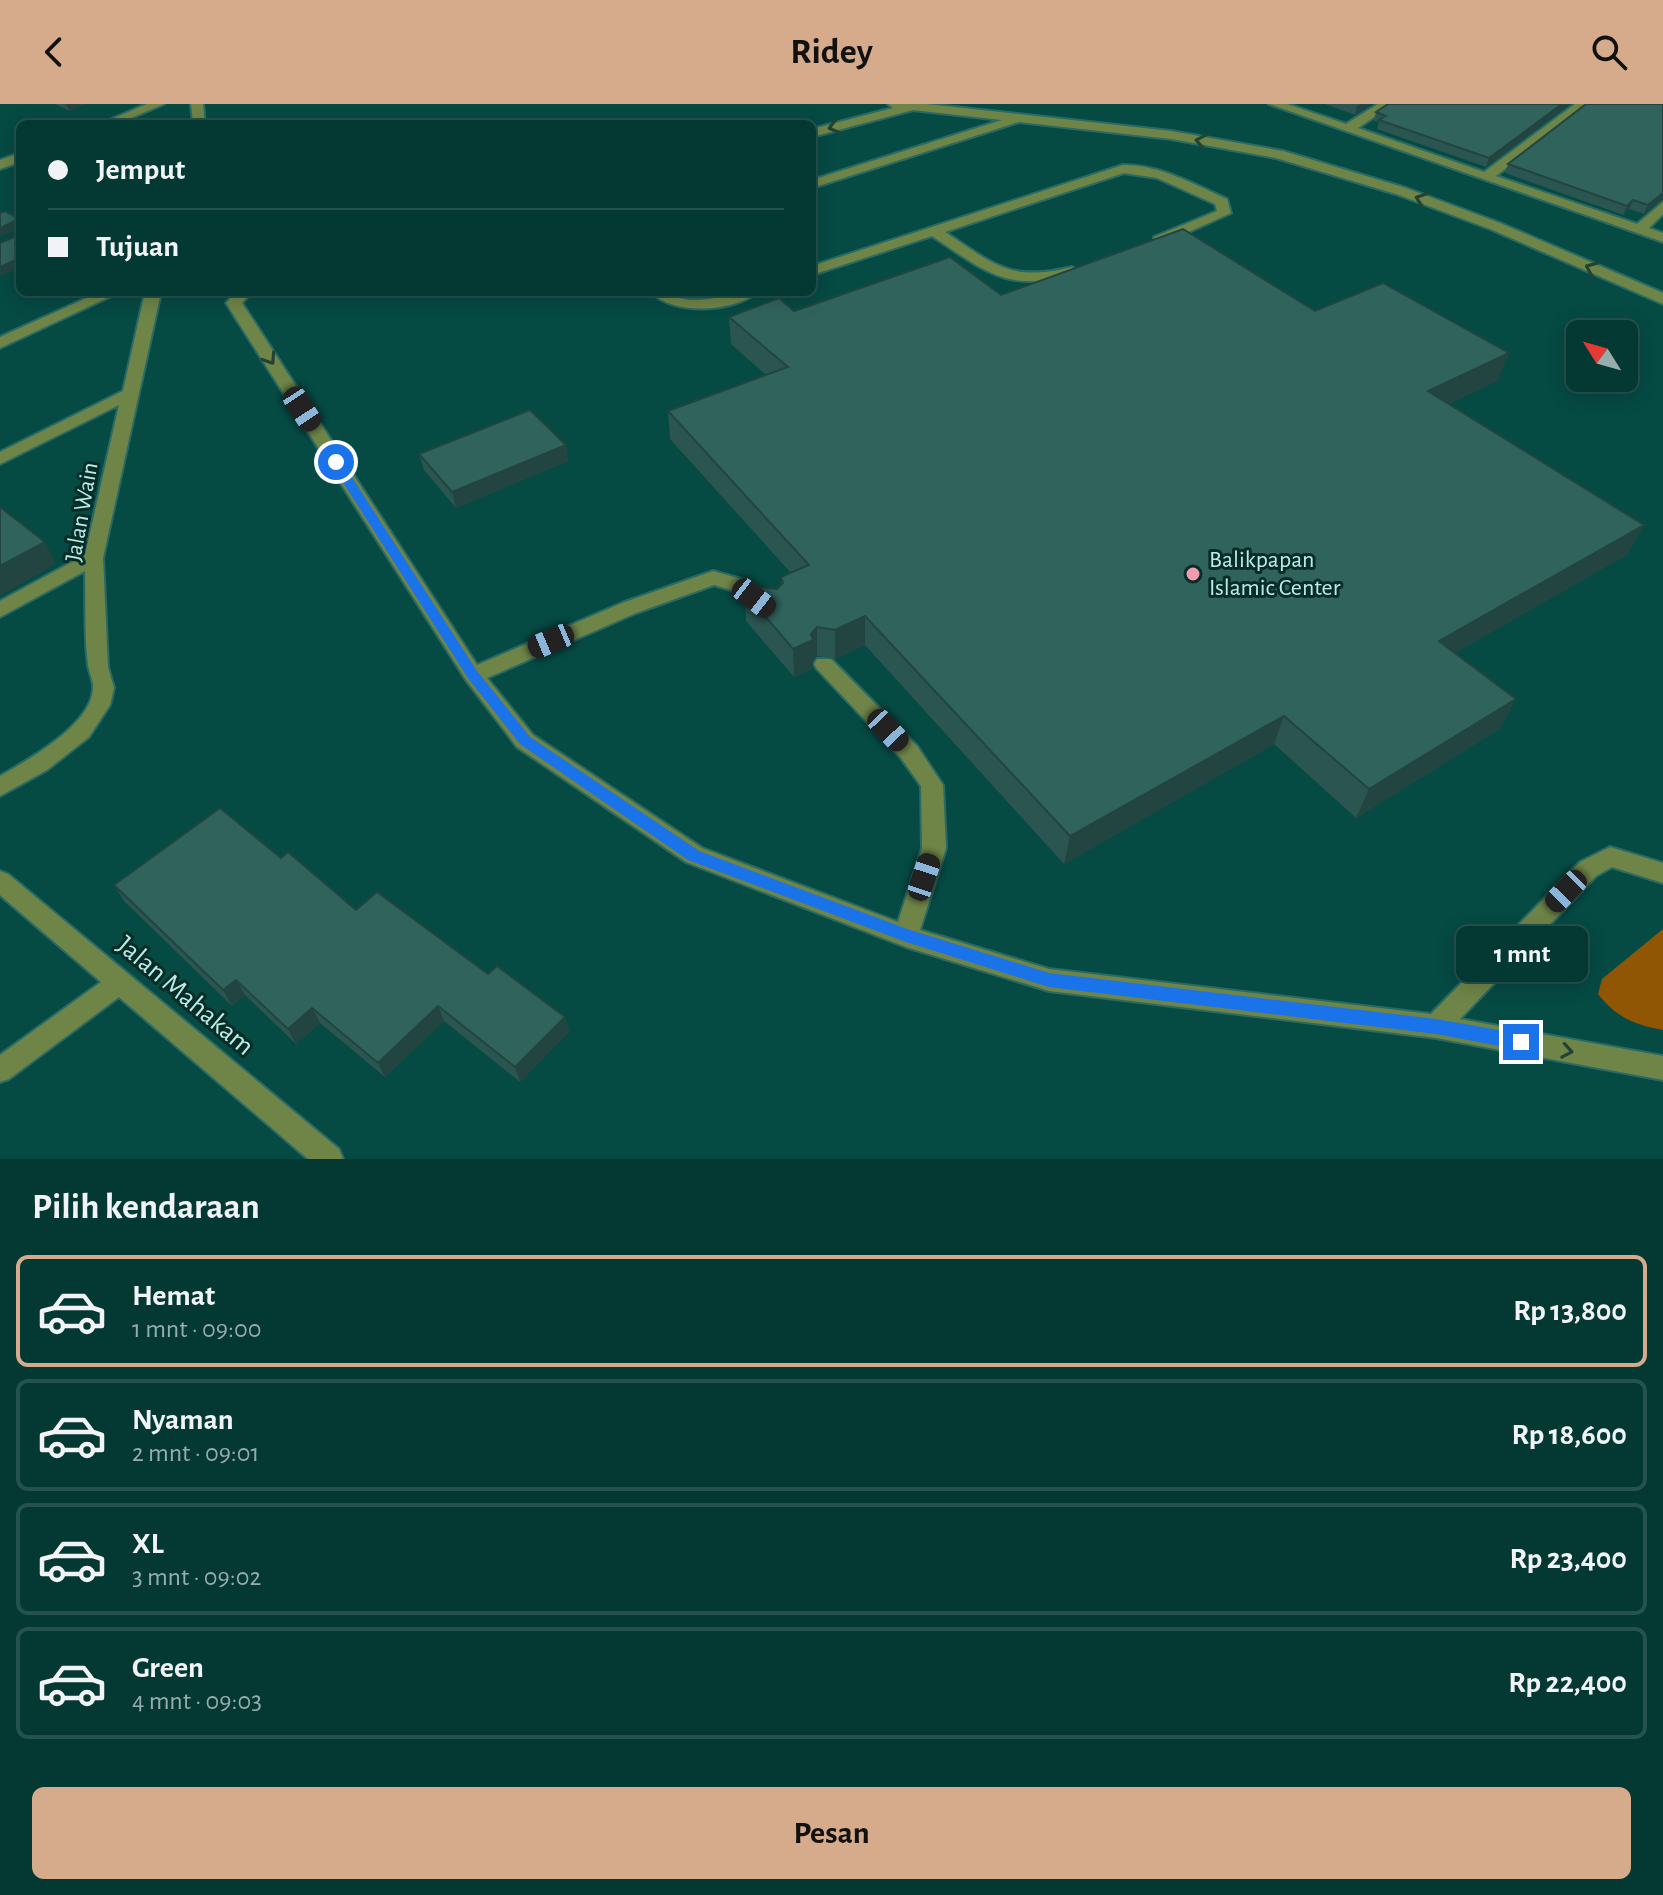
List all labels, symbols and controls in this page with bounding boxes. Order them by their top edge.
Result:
icon: back [32,30,76,74]
icon: search [1587,30,1631,74]
text: Ridey [790,34,873,70]
one-way arrow [827,118,841,135]
one-way arrow [1195,133,1208,150]
text: Jemput [96,155,185,185]
one-way arrow [1415,192,1429,209]
text: Tujuan [96,232,179,262]
one-way arrow [1585,261,1600,277]
north arrow [1566,320,1638,392]
map controls [1566,320,1638,392]
one-way arrow [260,350,275,365]
car [279,382,325,436]
route start [318,444,354,480]
street label: Jalan Wain [61,460,103,564]
place label: Balikpapan Islamic Center [1209,548,1341,600]
marker: Balikpapan Islamic Center [1184,565,1202,583]
car [728,574,780,622]
car [524,621,578,661]
car [863,704,913,756]
car [905,850,943,904]
car [1541,865,1591,917]
callout: 1 mnt [1455,926,1587,982]
street label: Jalan Mahakam [111,931,259,1061]
text: 1 mnt [1494,941,1550,967]
route end [1503,1024,1539,1060]
one-way arrow [1561,1041,1574,1058]
text: Pilih kendaraan [32,1189,260,1225]
icon: car [36,1275,108,1347]
text: Hemat [132,1281,215,1311]
text: Rp 13,800 [1513,1296,1627,1326]
text: 1 mnt · 09:00 [132,1316,261,1342]
icon: car [36,1399,108,1471]
text: Nyaman [132,1405,234,1435]
text: Rp 18,600 [1512,1420,1627,1450]
text: 2 mnt · 09:01 [132,1440,259,1466]
icon: car [36,1523,108,1595]
text: XL [132,1529,164,1559]
text: Rp 23,400 [1510,1544,1627,1574]
text: 3 mnt · 09:02 [132,1564,261,1590]
icon: car [36,1647,108,1719]
text: Green [132,1653,204,1683]
text: Rp 22,400 [1508,1668,1627,1698]
text: 4 mnt · 09:03 [132,1688,262,1714]
button: Pesan [32,1787,1631,1879]

